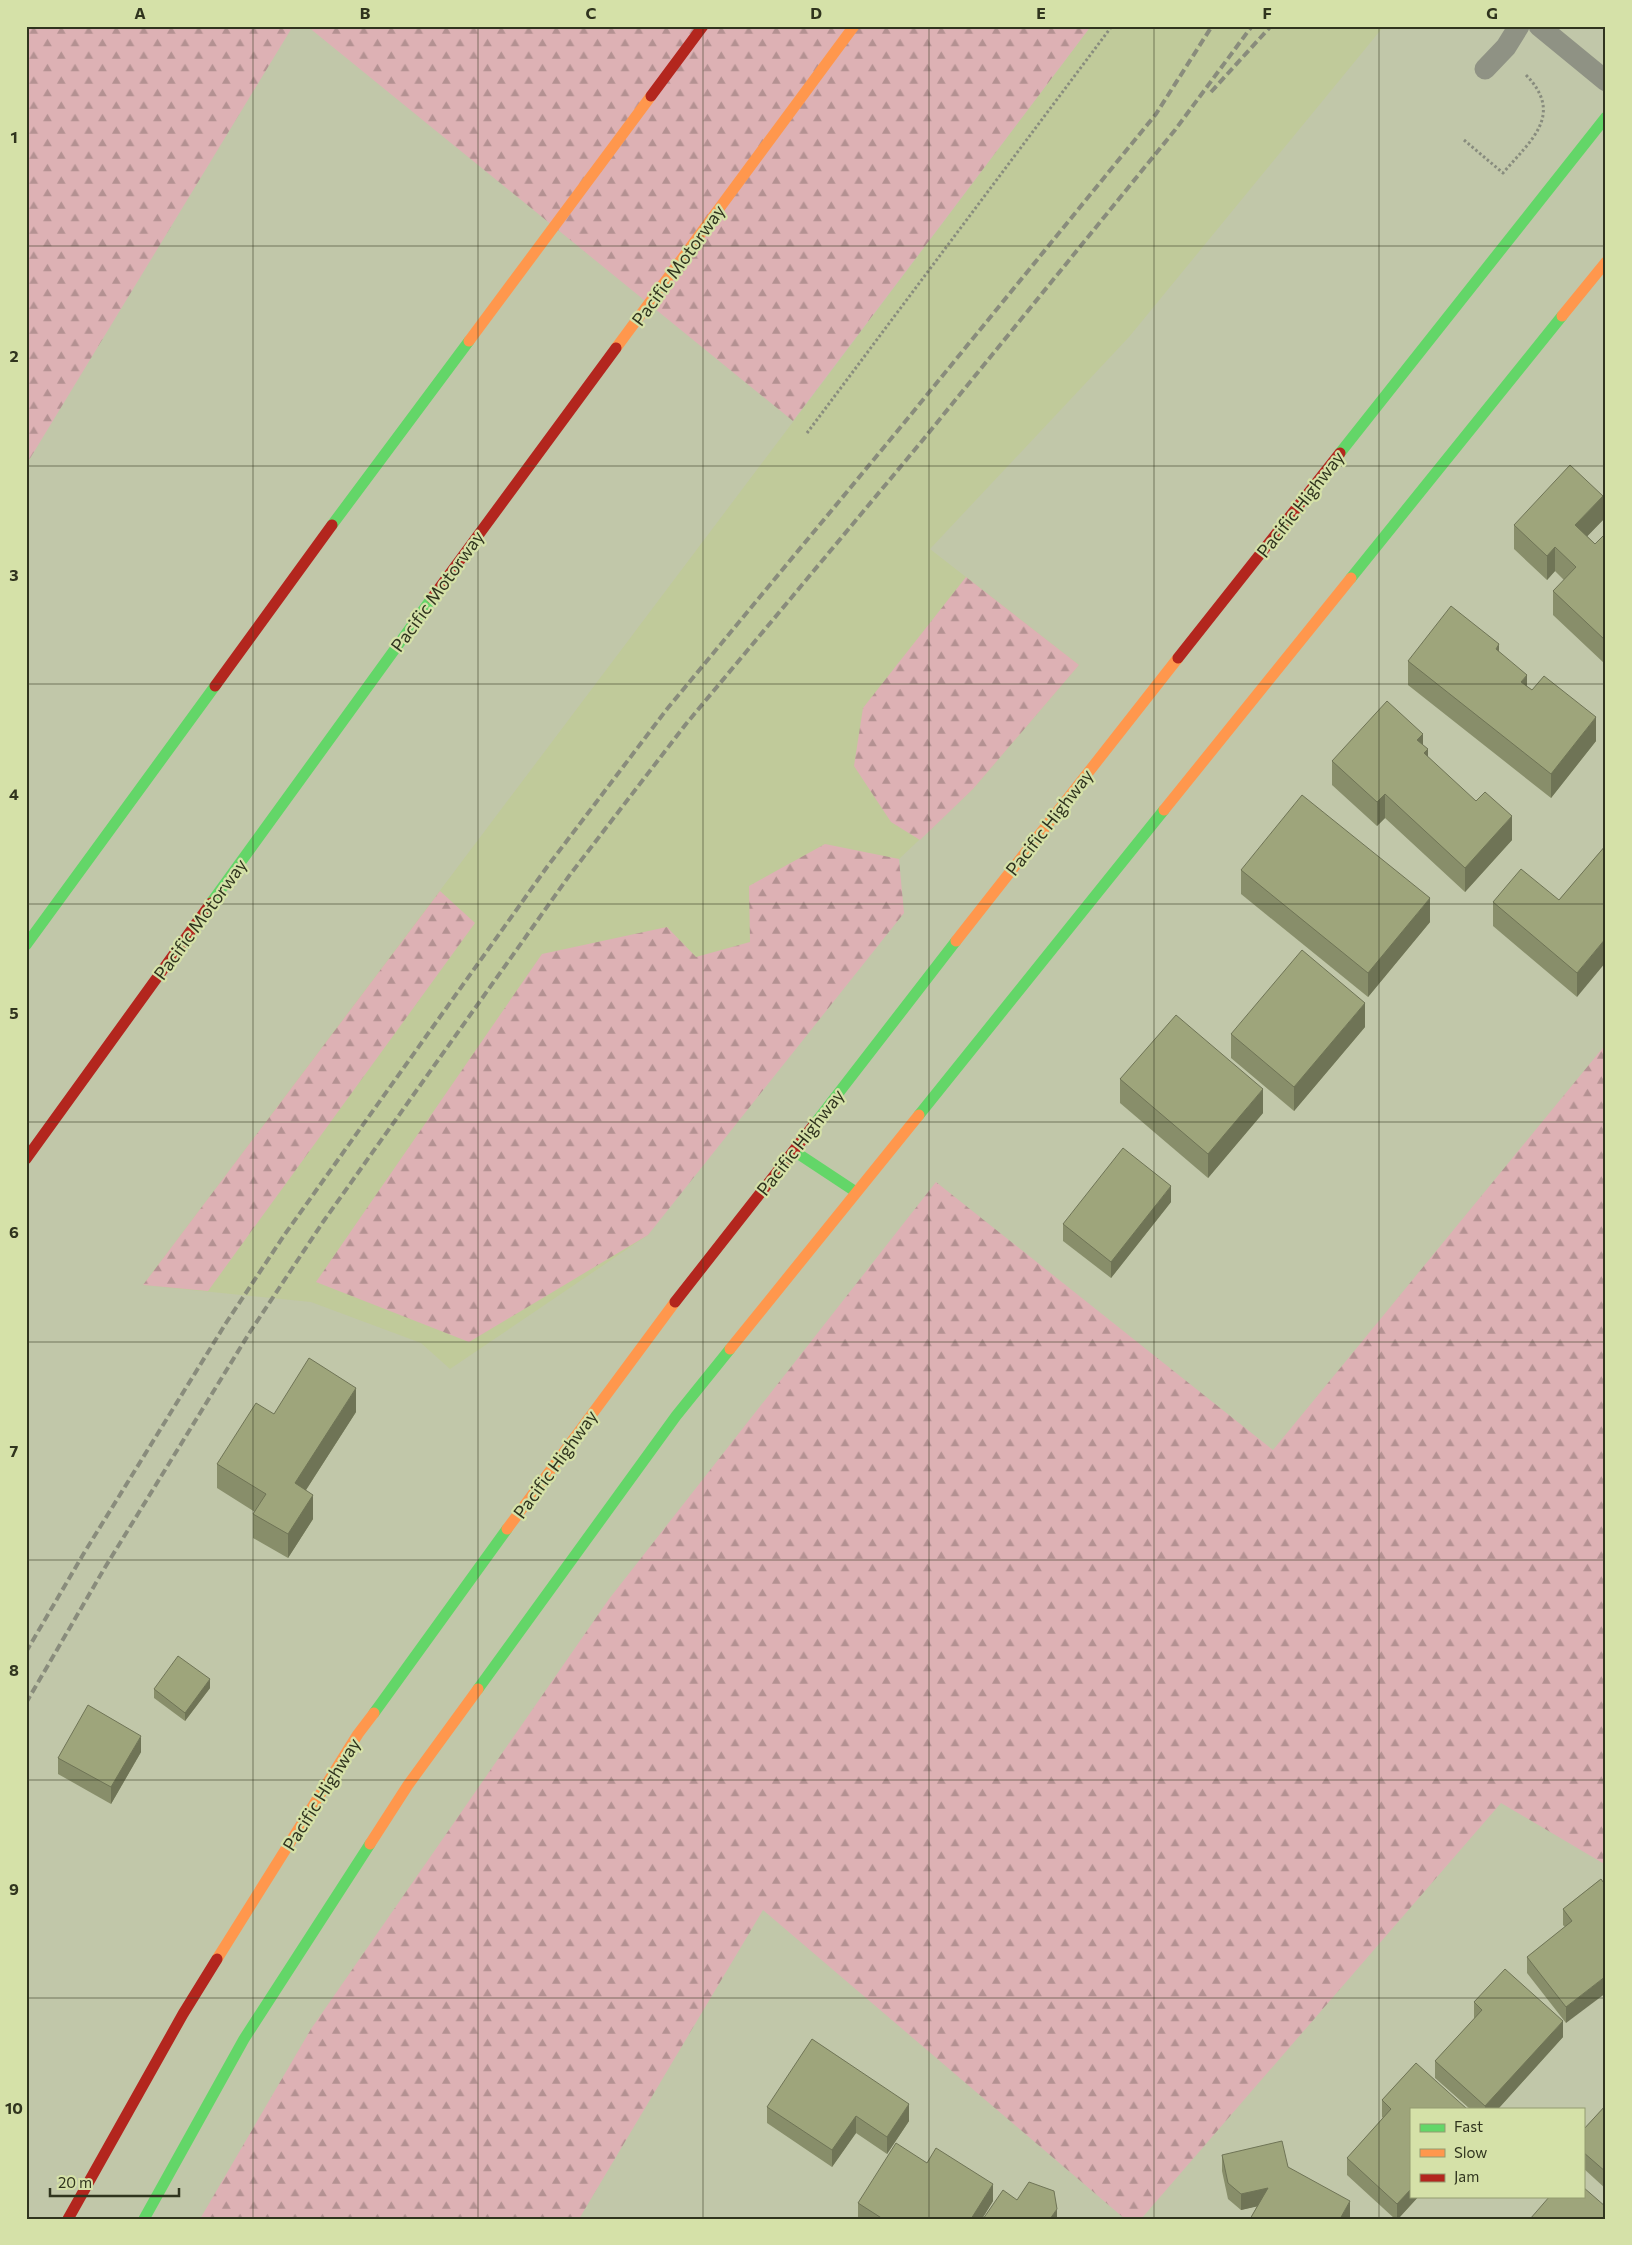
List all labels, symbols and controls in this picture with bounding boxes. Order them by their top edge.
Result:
text: A [134,3,146,22]
text: B [360,3,371,22]
text: C [586,3,597,22]
text: D [810,3,822,22]
text: E [1036,3,1046,22]
text: F [1262,3,1272,22]
text: G [1486,3,1498,22]
text: 1 [10,127,18,146]
street label: Pacific Motorway [627,200,729,330]
text: 2 [9,346,19,365]
street label: Pacific Highway [1252,446,1348,562]
street label: Pacific Motorway [386,526,488,656]
text: 3 [9,565,19,584]
street label: Pacific Highway [1001,764,1097,880]
text: 4 [9,784,19,803]
street label: Pacific Motorway [149,854,251,984]
text: 5 [9,1003,19,1022]
street label: Pacific Highway [752,1084,848,1200]
text: 6 [9,1222,19,1241]
street label: Pacific Highway [508,1405,602,1523]
text: 7 [10,1441,19,1460]
text: 8 [9,1660,19,1679]
street label: Pacific Highway [277,1733,365,1855]
text: 9 [9,1879,19,1898]
text: 10 [5,2098,23,2117]
legend [1410,2108,1584,2198]
text: Fast [1454,2117,1483,2135]
text: Slow [1454,2143,1487,2161]
scale bar [50,2165,179,2197]
text: Jam [1454,2167,1479,2185]
text: 20 m [58,2173,92,2191]

